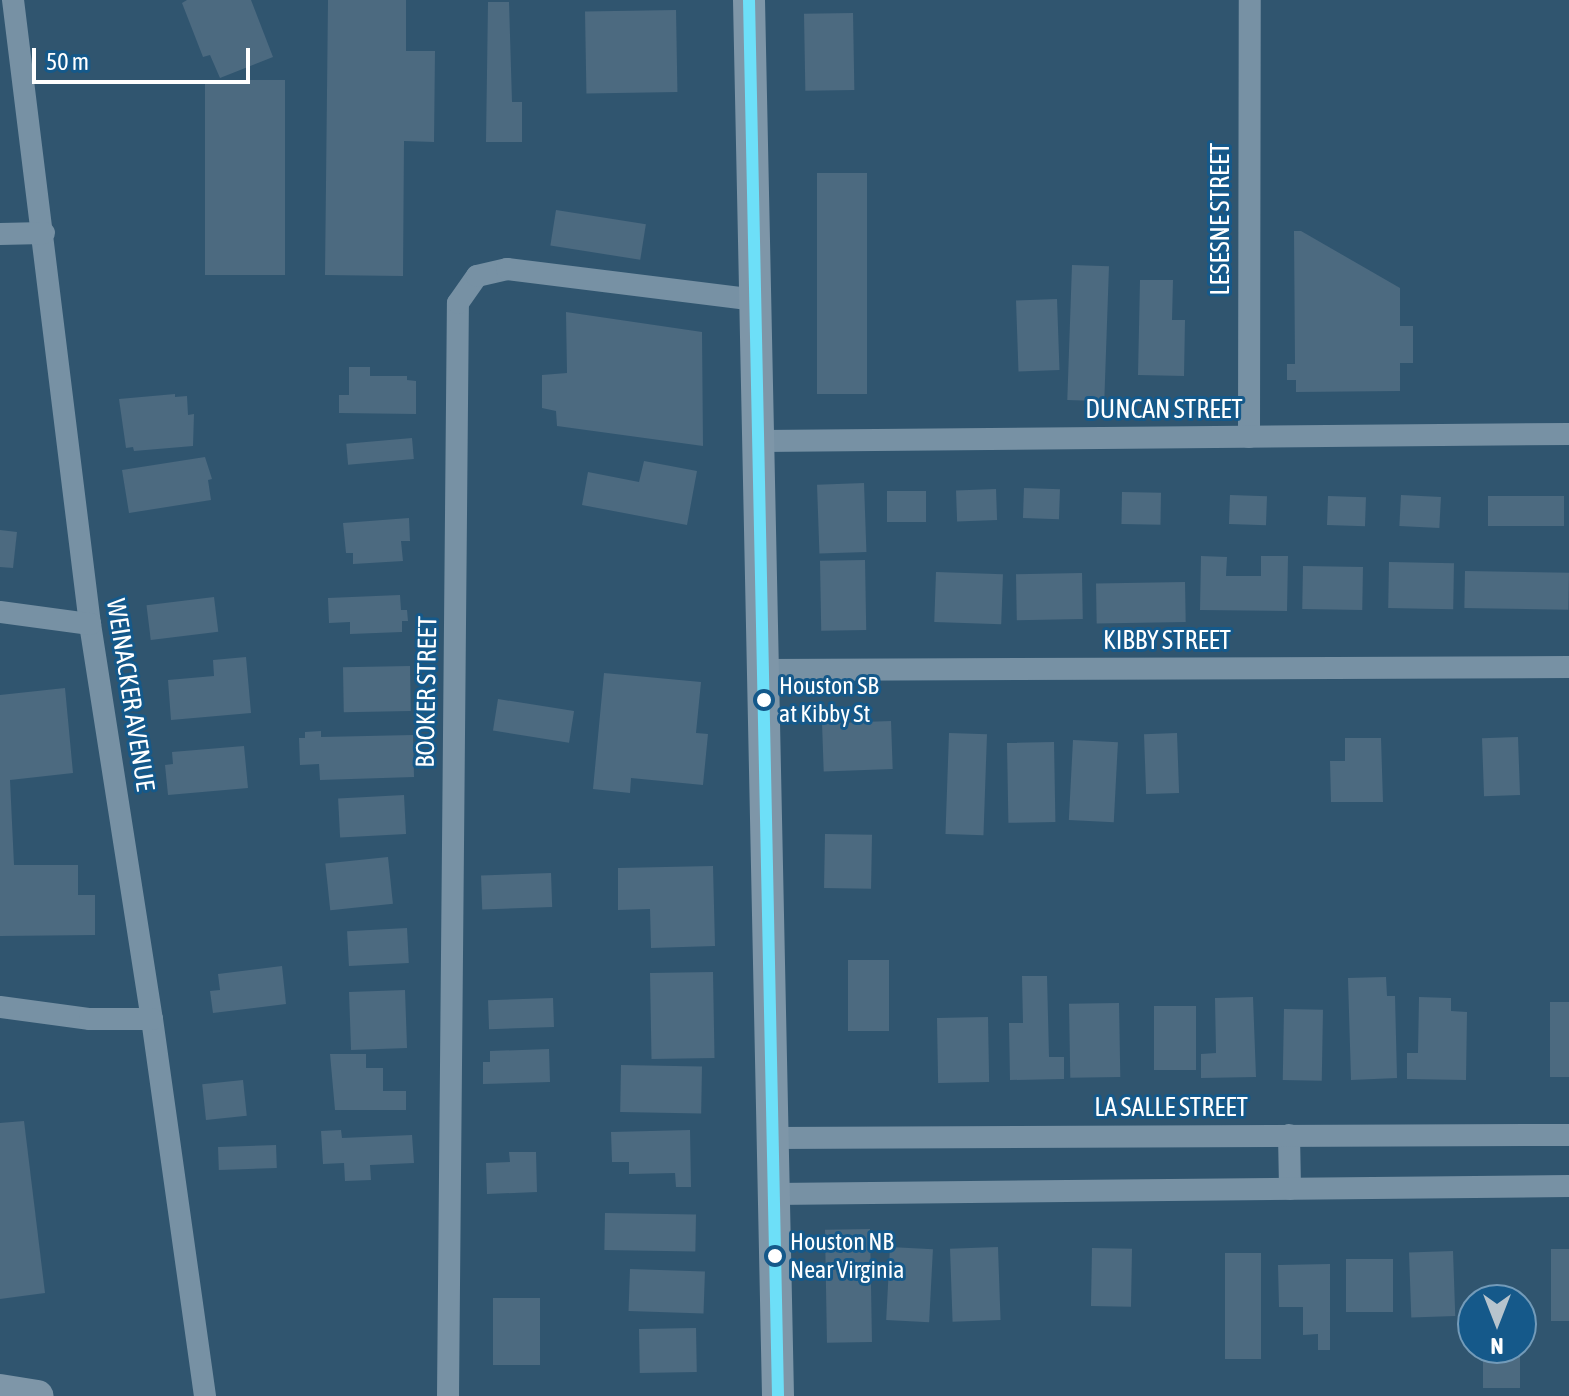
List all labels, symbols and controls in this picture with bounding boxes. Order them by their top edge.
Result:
scale bar [36,32,254,82]
text: 50 m [46,48,89,75]
street label: LESESNE STREET [1205,143,1237,295]
street label: DUNCAN STREET [1085,394,1243,426]
street label: WEINACKER AVENUE [99,597,161,793]
street label: BOOKER STREET [410,616,444,768]
street label: KIBBY STREET [1103,625,1231,657]
place label: Houston SB at Kibby St [779,672,879,728]
marker: Houston SB at Kibby St [756,692,772,708]
street label: LA SALLE STREET [1094,1092,1248,1124]
place label: Houston NB Near Virginia [790,1228,904,1284]
marker: Houston NB Near Virginia [767,1248,783,1264]
north arrow [1457,1284,1537,1364]
text: N [1491,1333,1504,1359]

